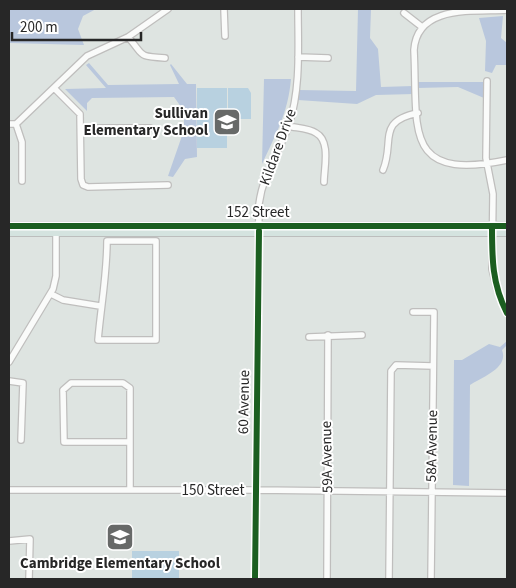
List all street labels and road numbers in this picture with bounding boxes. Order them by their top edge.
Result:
street label: Kildare Drive [254,106,302,188]
street label: 152 Street [227,202,289,223]
street label: 60 Avenue [233,370,255,434]
street label: 58A Avenue [421,410,443,482]
street label: 59A Avenue [316,421,338,493]
street label: 150 Street [182,480,244,501]

